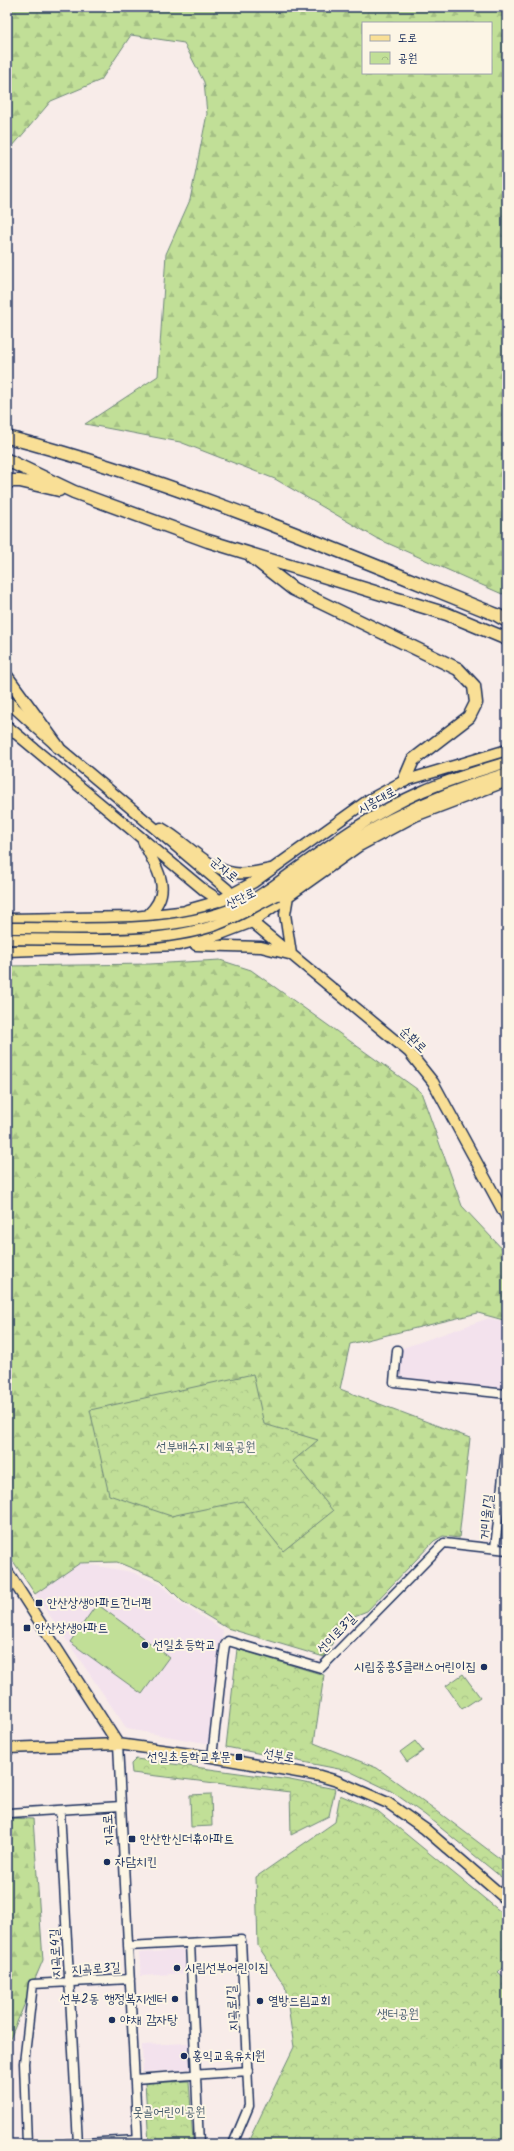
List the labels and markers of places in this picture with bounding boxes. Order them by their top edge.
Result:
place label: 안산상생아파트건너편 [47,1593,152,1614]
marker: 안산상생아파트건너편 [34,1598,44,1608]
place label: 안산상생아파트 [35,1618,108,1639]
marker: 안산상생아파트 [22,1623,32,1633]
place label: 선일초등학교 [153,1635,216,1656]
marker: 선일초등학교 [140,1640,150,1650]
place label: 시립중흥S클래스어린이집 [354,1657,476,1678]
marker: 시립중흥S클래스어린이집 [479,1662,489,1672]
place label: 선일초등학교후문 [147,1747,231,1768]
marker: 선일초등학교후문 [234,1752,244,1762]
place label: 안산한신더휴아파트 [140,1829,234,1850]
marker: 안산한신더휴아파트 [127,1834,137,1844]
place label: 자담치킨 [115,1852,157,1873]
marker: 자담치킨 [102,1857,112,1867]
place label: 시립선부어린이집 [185,1958,269,1979]
marker: 시립선부어린이집 [172,1963,182,1973]
place label: 선부2동 행정복지센터 [60,1989,167,2010]
place label: 열방드림교회 [268,1991,331,2012]
marker: 선부2동 행정복지센터 [170,1994,180,2004]
marker: 열방드림교회 [255,1996,265,2006]
place label: 야채 감자탕 [120,2010,178,2031]
marker: 야채 감자탕 [107,2015,117,2025]
place label: 홍익교육유치원 [192,2046,265,2067]
marker: 홍익교육유치원 [179,2051,189,2061]

